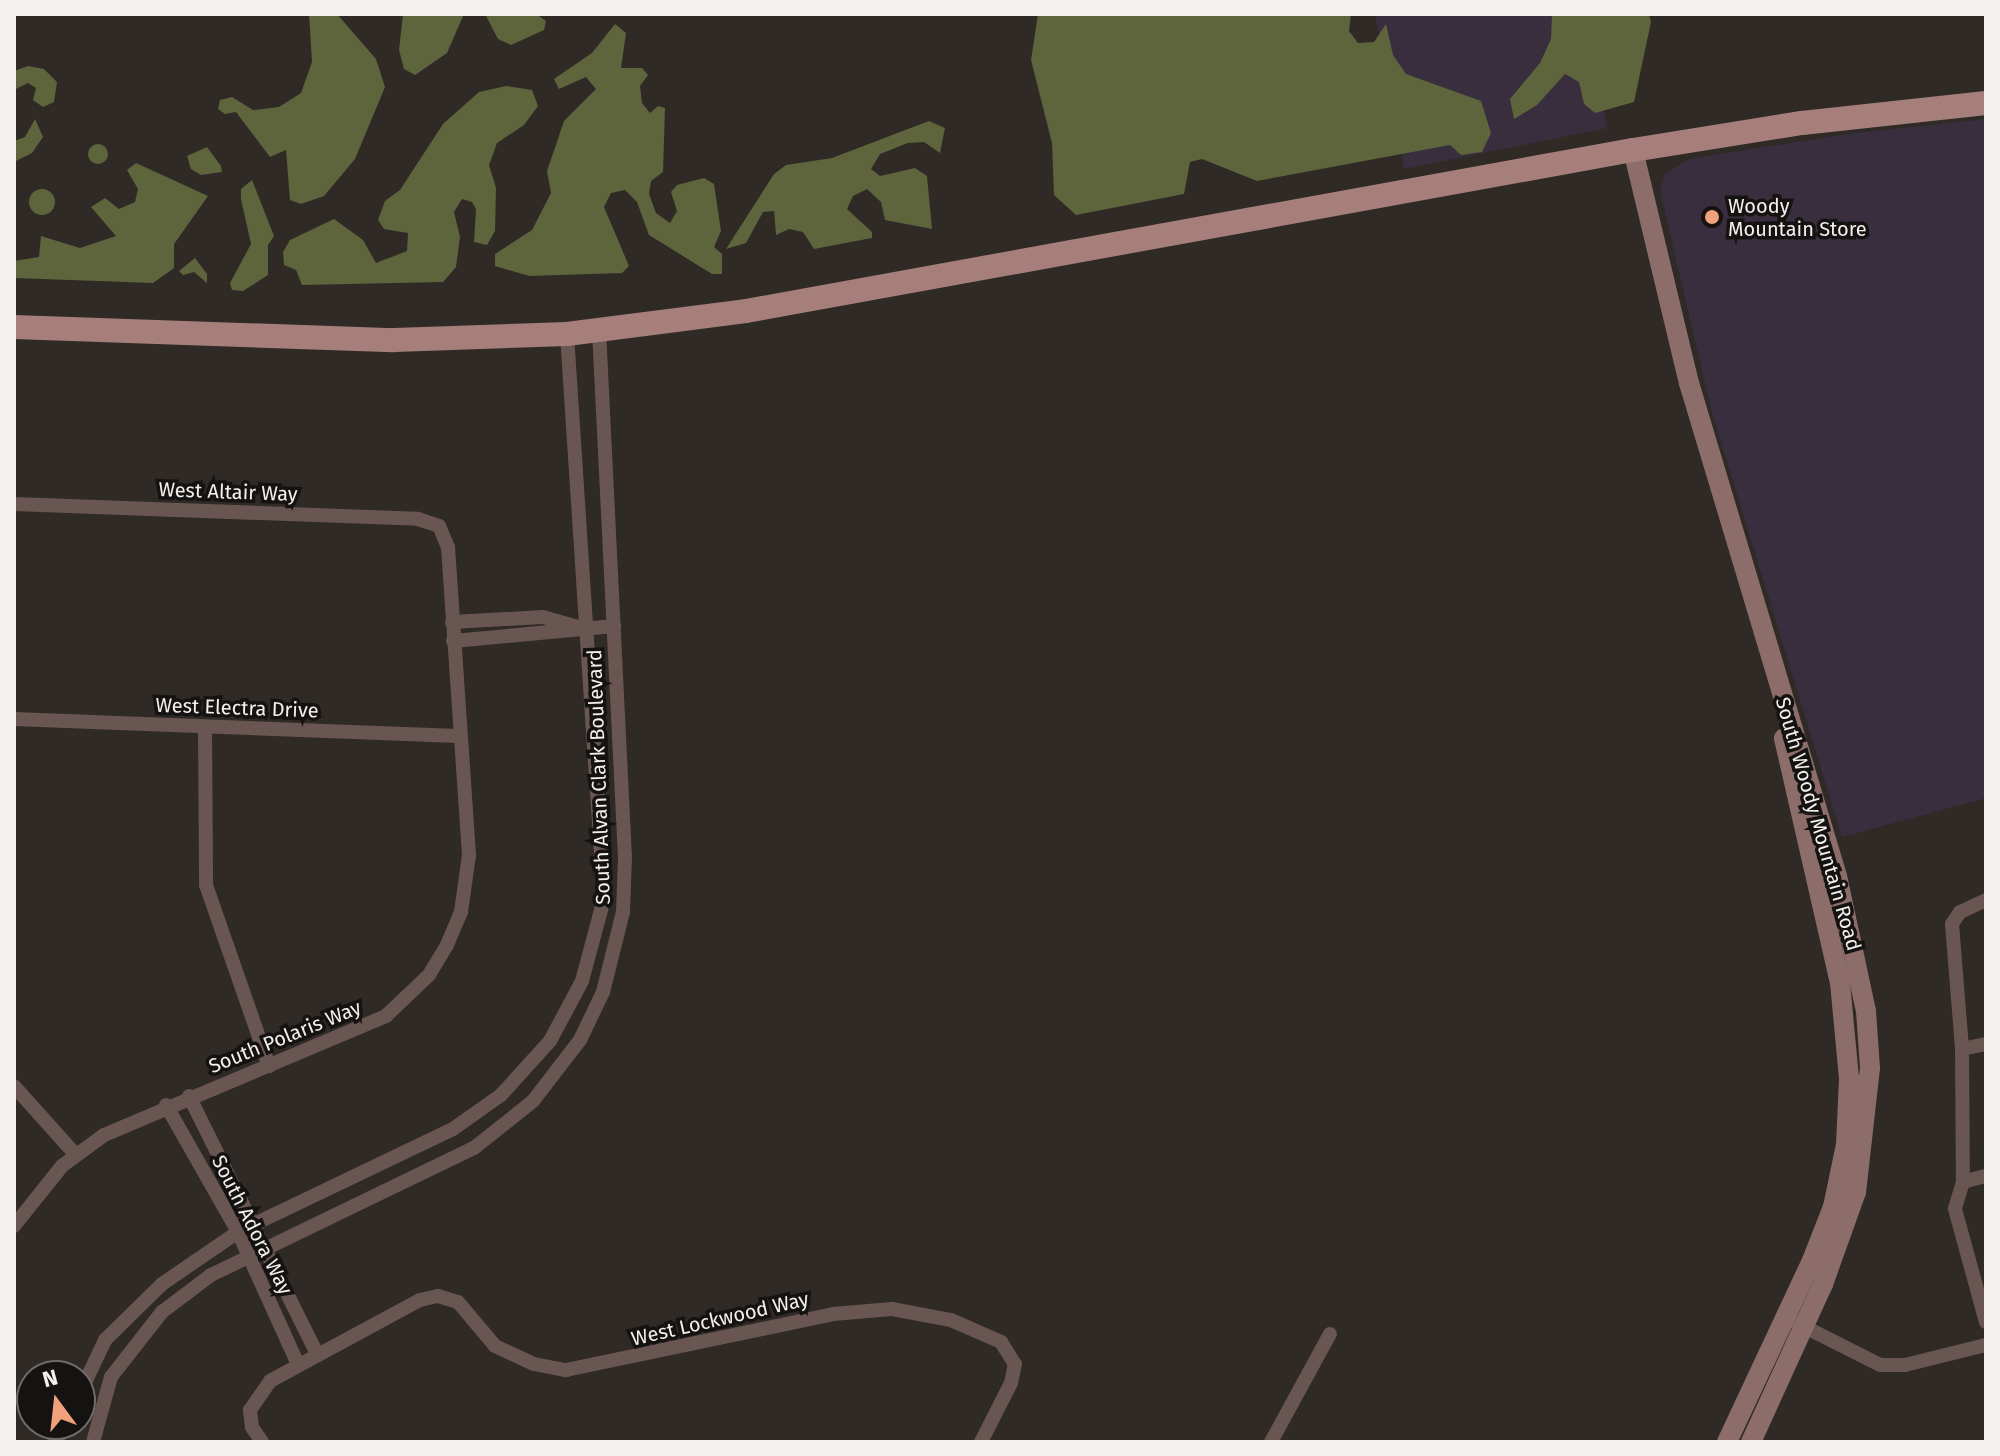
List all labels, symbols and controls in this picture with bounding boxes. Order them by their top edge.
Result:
place label: Woody Mountain Store [1728,194,1867,241]
marker: Woody Mountain Store [1703,208,1721,226]
street label: West Altair Way [158,478,298,506]
street label: South Alvan Clark Boulevard [583,649,615,905]
street label: West Electra Drive [155,693,319,723]
street label: South Woody Mountain Road [1770,694,1866,954]
street label: South Polaris Way [205,996,365,1078]
street label: South Adora Way [207,1151,297,1299]
street label: West Lockwood Way [629,1287,811,1351]
north arrow [16,1360,96,1440]
text: N [40,1363,61,1393]

